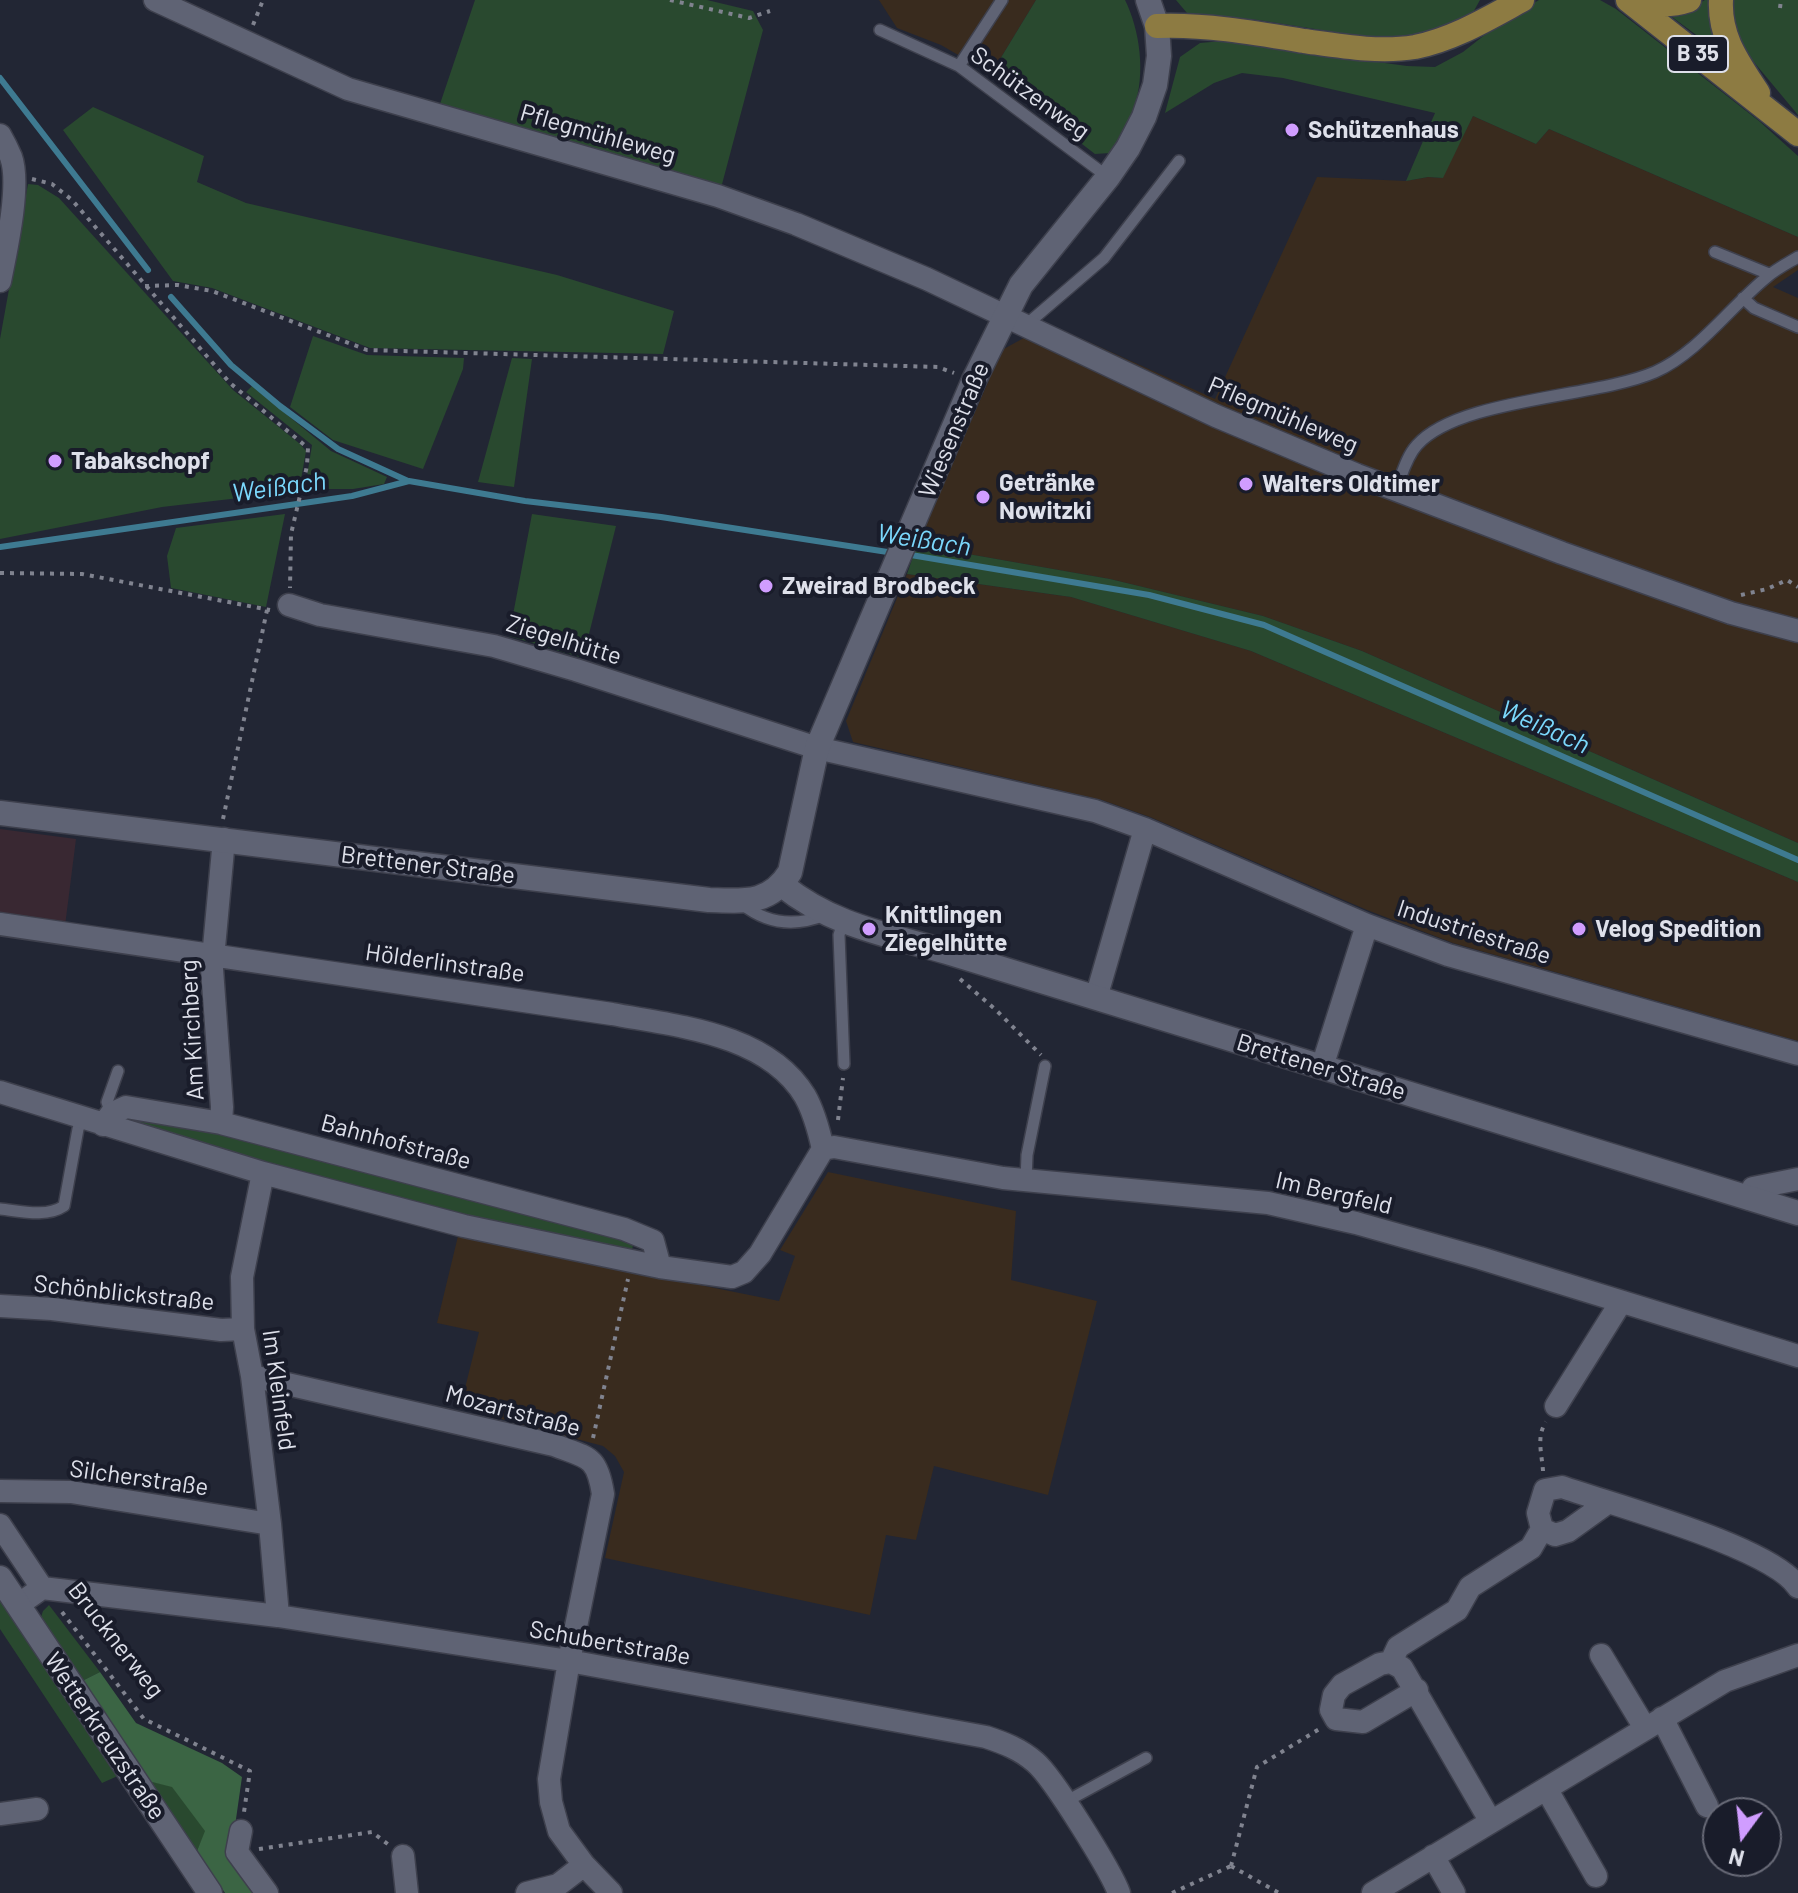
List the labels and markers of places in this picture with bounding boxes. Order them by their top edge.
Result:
place label: Schützenhaus [1308,116,1459,144]
marker: Schützenhaus [1283,121,1301,139]
place label: Tabakschopf [71,447,210,475]
marker: Tabakschopf [46,452,64,470]
place label: Getränke Nowitzki [999,469,1095,525]
place label: Walters Oldtimer [1262,470,1440,498]
marker: Walters Oldtimer [1237,475,1255,493]
marker: Getränke Nowitzki [974,488,992,506]
place label: Zweirad Brodbeck [782,572,976,600]
marker: Zweirad Brodbeck [757,577,775,595]
place label: Knittlingen Ziegelhütte [885,901,1007,957]
place label: Velog Spedition [1595,915,1761,943]
marker: Knittlingen Ziegelhütte [860,920,878,938]
marker: Velog Spedition [1570,920,1588,938]

